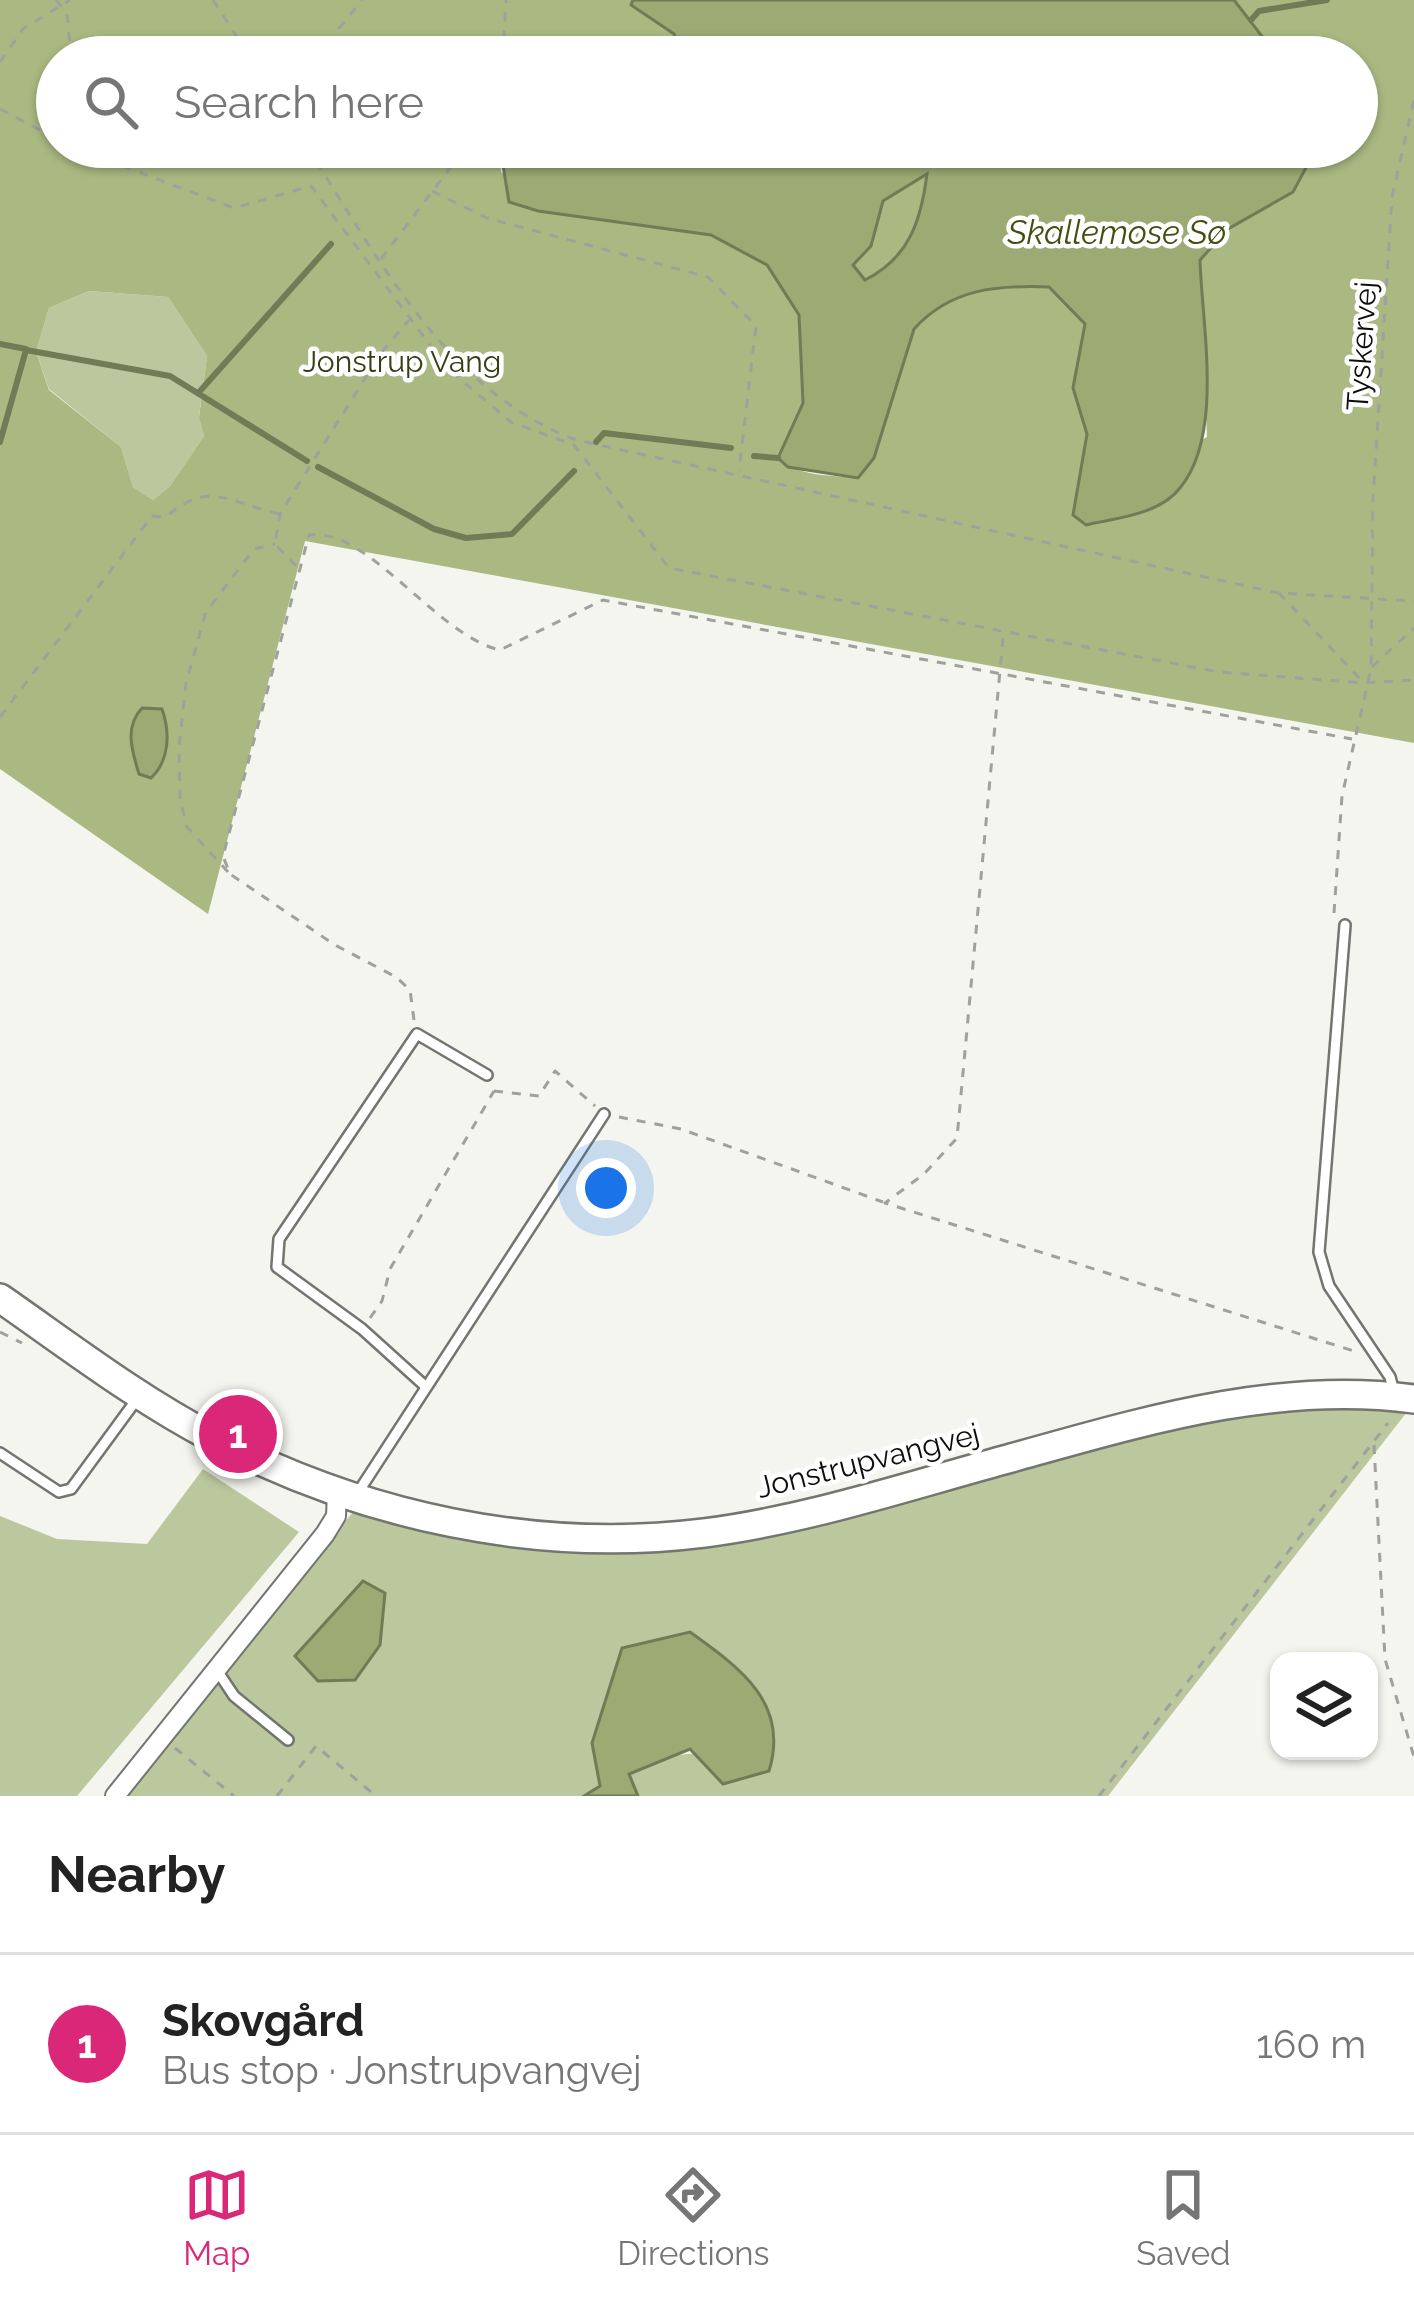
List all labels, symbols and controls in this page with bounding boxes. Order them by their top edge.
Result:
search box [36,36,1378,168]
icon: search [78,69,144,135]
text: Search here [174,76,424,129]
water label: Skallemose Sø [1007,213,1226,252]
street label: Tyskervej [1340,280,1383,412]
park label: Jonstrup Vang [303,344,501,379]
your location [576,1158,636,1218]
pin: 1 [199,1389,277,1479]
street label: Jonstrupvangvej [753,1416,983,1505]
map controls [1270,1652,1378,1760]
button: layers [1270,1652,1378,1760]
text: Nearby [48,1844,225,1904]
text: Skovgård [162,1994,364,2047]
text: 1 [77,2021,97,2067]
text: 160 m [1256,2021,1366,2067]
text: Bus stop · Jonstrupvangvej [162,2047,642,2093]
tab: Map [183,2162,250,2273]
tab: Directions [617,2162,770,2273]
tab: Saved [1136,2162,1231,2273]

